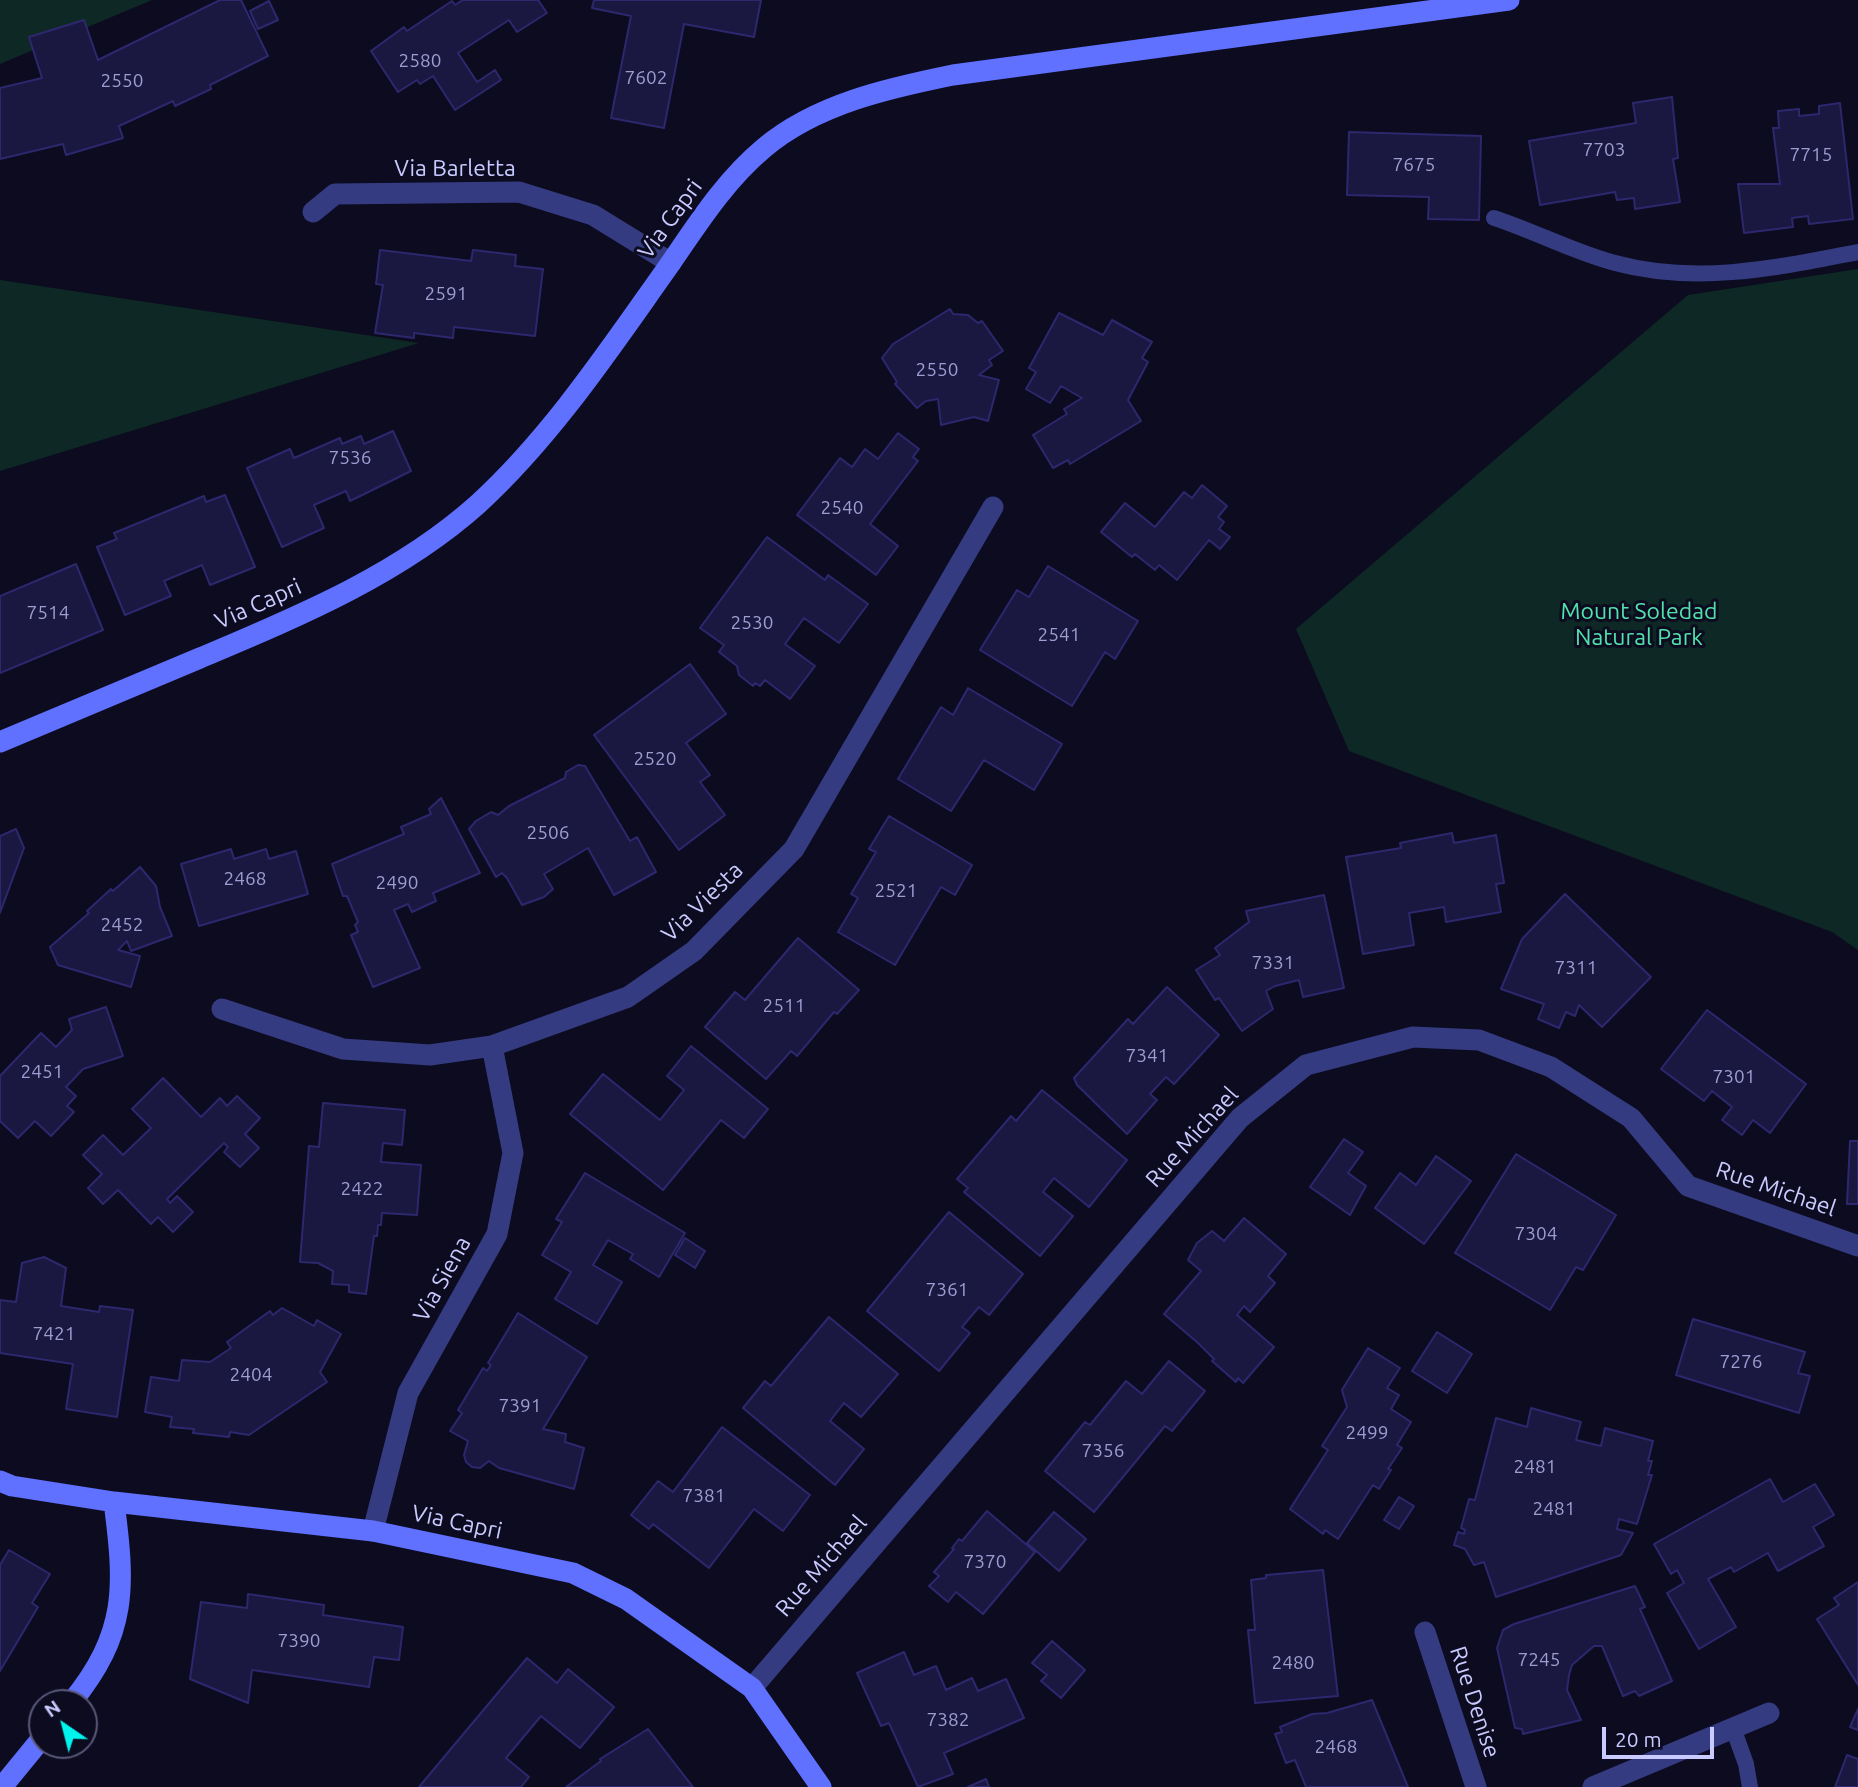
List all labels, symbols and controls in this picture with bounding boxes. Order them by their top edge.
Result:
house number: 2580 [399,50,441,72]
house number: 7602 [625,67,667,89]
house number: 2550 [101,70,143,92]
house number: 7703 [1583,139,1625,161]
house number: 7715 [1790,144,1832,166]
street label: Via Barletta [394,154,516,182]
house number: 7675 [1393,154,1435,176]
street label: Via Capri [632,174,708,264]
house number: 2591 [425,283,467,305]
house number: 2550 [916,359,958,381]
house number: 7536 [329,447,371,469]
house number: 2540 [821,497,863,519]
street label: Via Capri [210,573,306,635]
park label: Mount Soledad Natural Park [1561,597,1717,651]
house number: 7514 [27,602,69,624]
house number: 2530 [731,612,773,634]
house number: 2541 [1038,624,1080,646]
house number: 2520 [634,748,676,770]
house number: 2506 [527,822,569,844]
street label: Via Viesta [656,856,748,948]
house number: 2468 [224,868,266,890]
house number: 2490 [376,872,418,894]
house number: 2521 [875,880,917,902]
house number: 2452 [101,914,143,936]
house number: 7331 [1252,952,1294,974]
house number: 7311 [1555,957,1597,979]
house number: 2511 [763,995,805,1017]
house number: 7341 [1126,1045,1168,1067]
house number: 2451 [21,1061,63,1083]
house number: 7301 [1713,1066,1755,1088]
street label: Rue Michael [1140,1081,1244,1193]
street label: Rue Michael [1712,1156,1840,1222]
house number: 2422 [341,1178,383,1200]
house number: 7304 [1515,1223,1557,1245]
street label: Via Siena [407,1232,477,1326]
house number: 7361 [926,1279,968,1301]
house number: 7421 [33,1323,75,1345]
house number: 7276 [1720,1351,1762,1373]
house number: 2404 [230,1364,272,1386]
house number: 7391 [499,1395,541,1417]
house number: 2499 [1346,1422,1388,1444]
house number: 7356 [1082,1440,1124,1462]
house number: 2481 [1514,1456,1556,1478]
house number: 7381 [683,1485,725,1507]
house number: 2481 [1533,1498,1575,1520]
street label: Via Capri [409,1499,505,1545]
street label: Rue Michael [769,1510,873,1622]
house number: 7370 [964,1551,1006,1573]
house number: 7390 [278,1630,320,1652]
street label: Rue Denise [1444,1643,1506,1761]
house number: 7245 [1518,1649,1560,1671]
house number: 2480 [1272,1652,1314,1674]
north arrow [28,1689,98,1759]
text: N [40,1695,64,1722]
house number: 7382 [927,1709,969,1731]
scale bar [1606,1714,1718,1758]
text: 20 m [1615,1727,1662,1751]
house number: 2468 [1315,1736,1357,1758]

